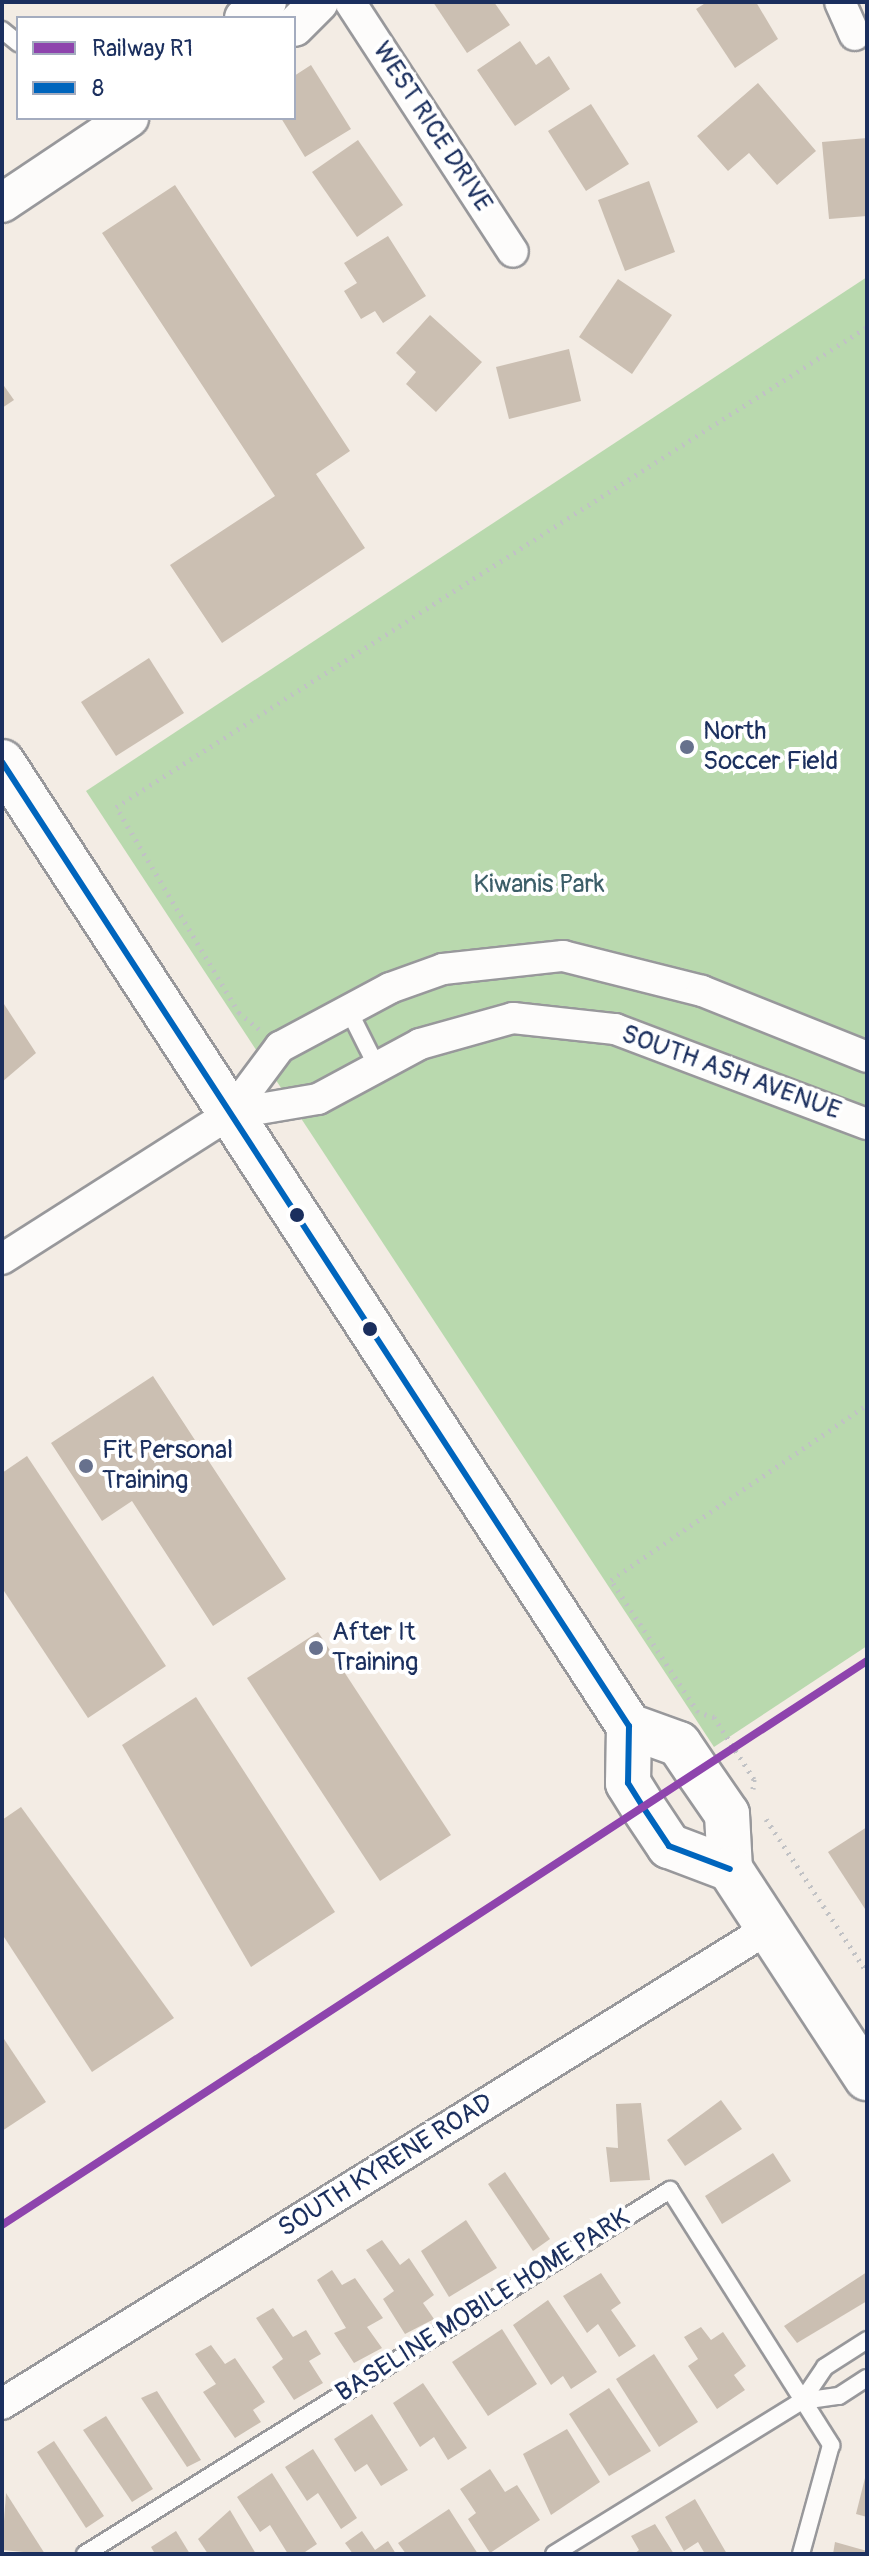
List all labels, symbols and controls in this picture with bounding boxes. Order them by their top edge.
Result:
legend [16,16,296,120]
text: Railway R1 [92,34,193,63]
street label: WEST RICE DRIVE [365,36,499,218]
text: 8 [92,74,104,103]
place label: North Soccer Field [703,716,838,778]
marker: North Soccer Field [678,738,696,756]
park label: Kiwanis Park [473,869,605,901]
street label: SOUTH ASH AVENUE [617,1019,845,1127]
unlabelled marker [289,1207,305,1223]
unlabelled marker [362,1321,378,1337]
place label: Fit Personal Training [102,1435,233,1496]
marker: Fit Personal Training [77,1457,95,1475]
place label: After It Training [332,1617,418,1678]
marker: After It Training [307,1639,325,1657]
street label: SOUTH KYRENE ROAD [273,2087,499,2245]
street label: BASELINE MOBILE HOME PARK [331,2203,635,2409]

